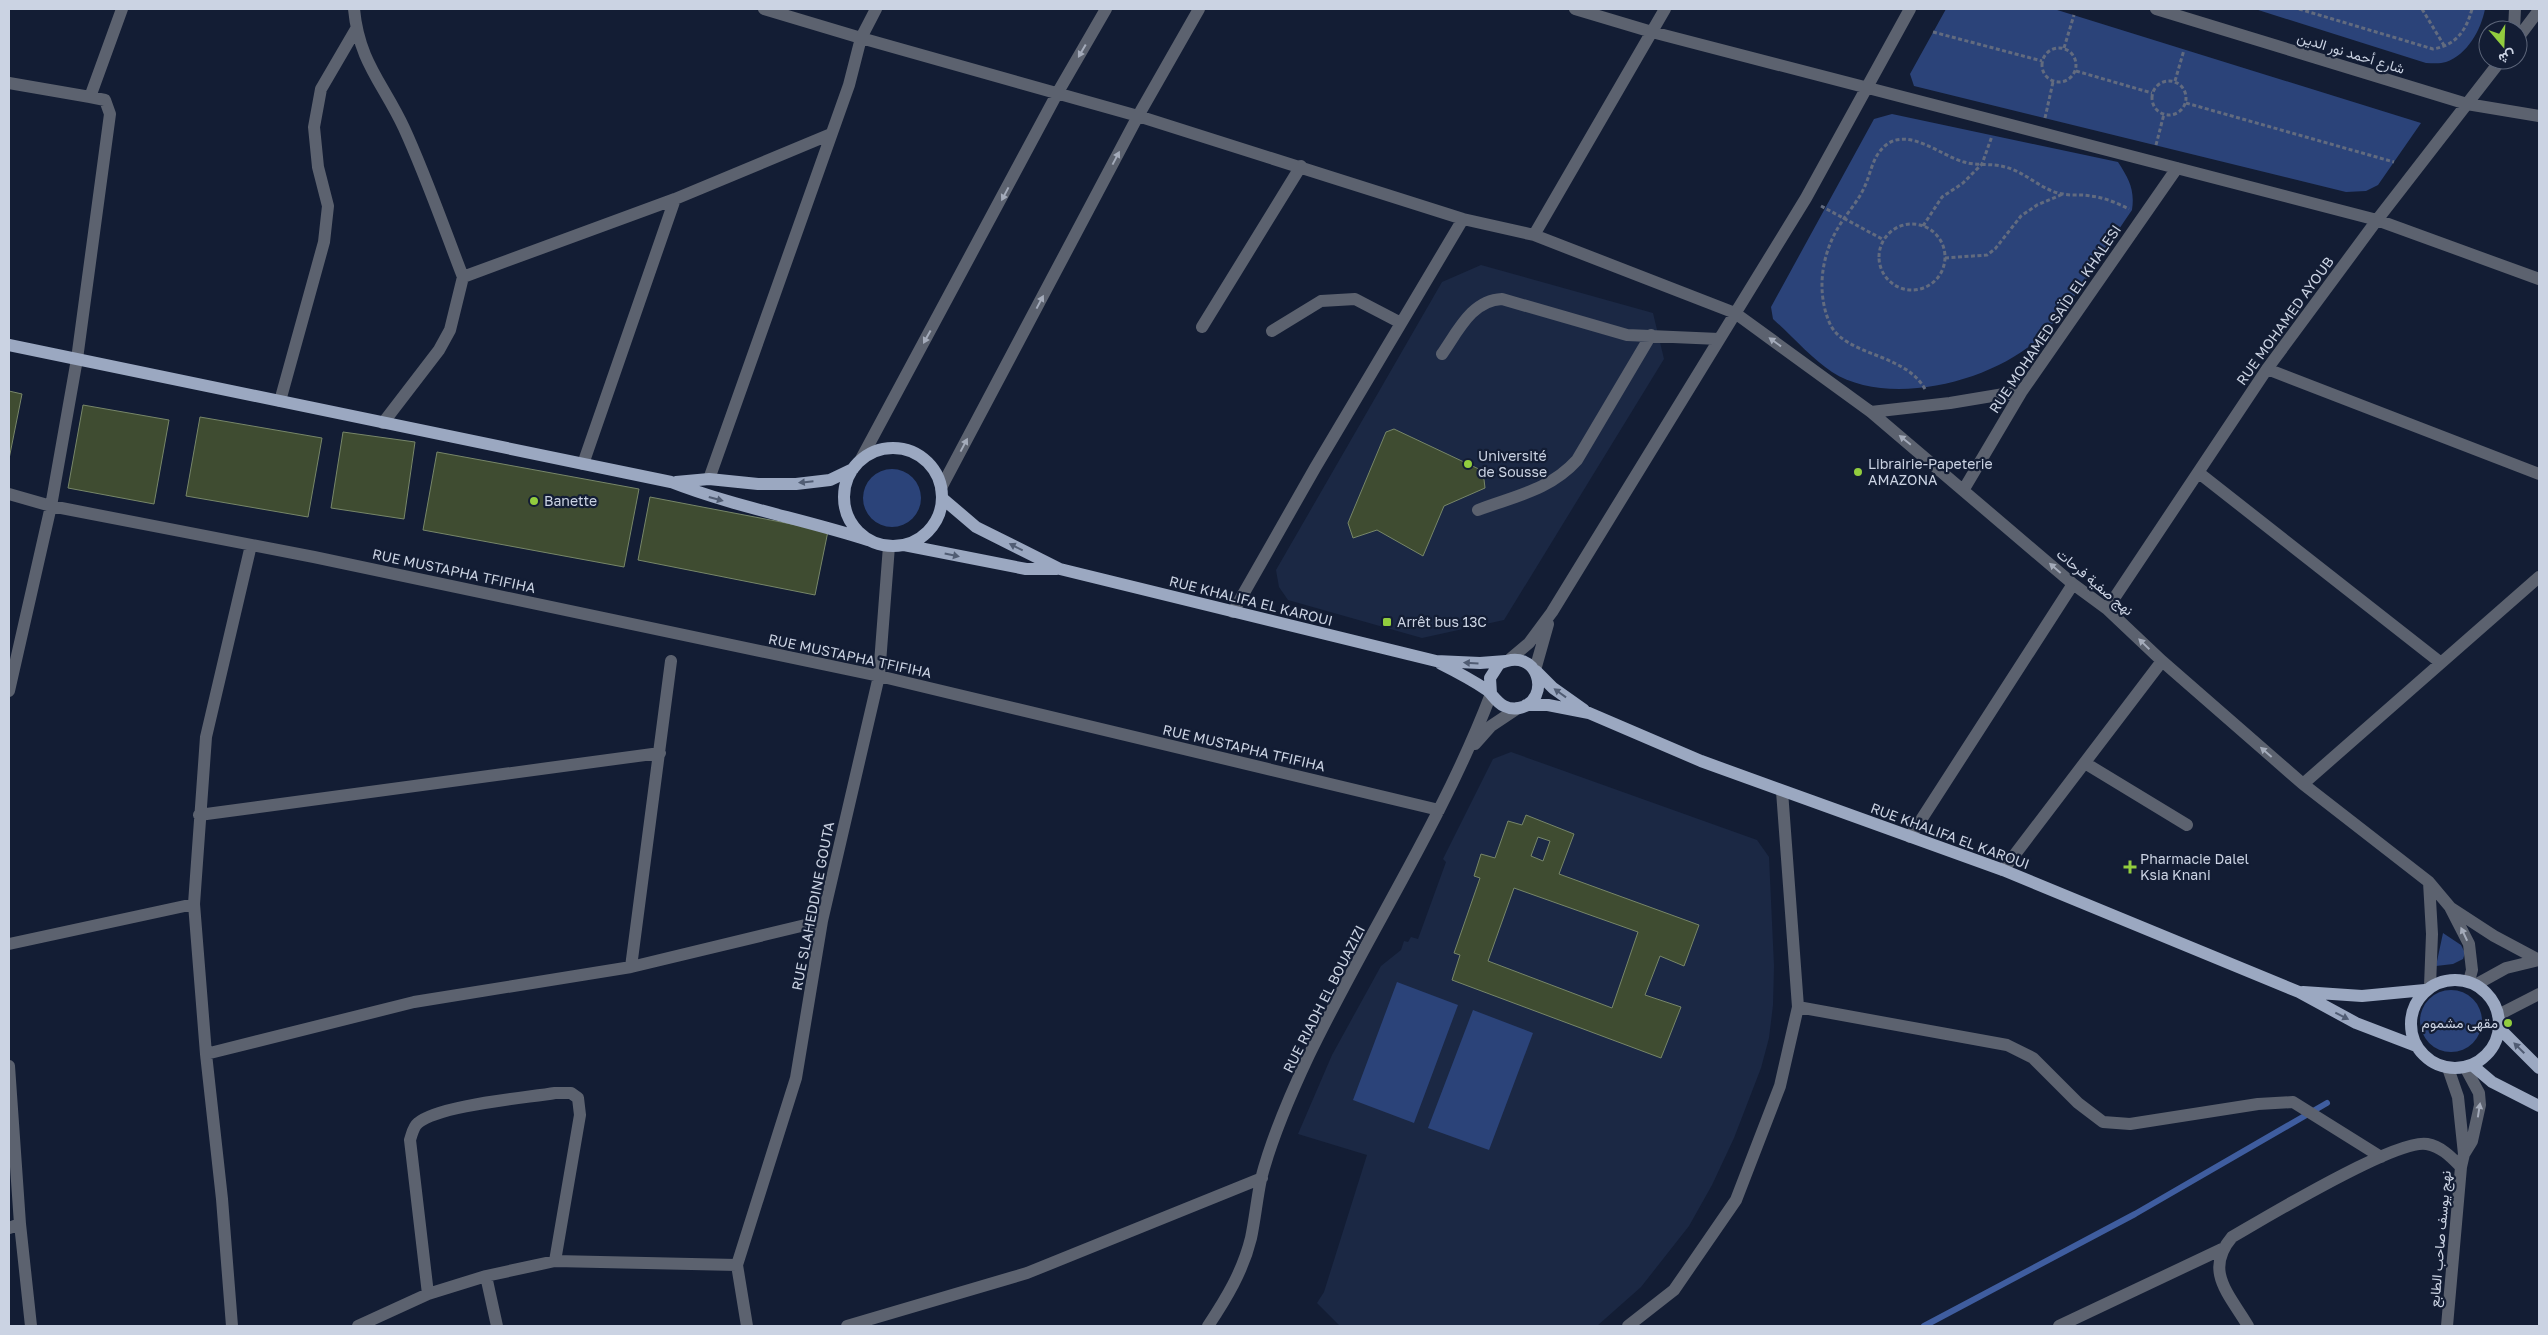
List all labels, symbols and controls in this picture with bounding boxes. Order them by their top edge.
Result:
north arrow [2478,20,2528,70]
street label: شارع أحمد نور الدين [2294,28,2407,80]
one-way arrow [1077,45,1086,58]
text: ش [2496,46,2518,69]
one-way arrow [1112,151,1120,165]
one-way arrow [1000,187,1009,201]
street label: RUE MOHAMED SAÏD EL KHALESI [1985,221,2124,416]
street label: RUE MOHAMED AYOUB [2232,253,2337,388]
one-way arrow [1036,294,1044,309]
one-way arrow [922,330,931,343]
one-way arrow [1768,337,1782,347]
one-way arrow [1898,435,1911,446]
one-way arrow [960,438,968,452]
place label: Université de Sousse [1478,447,1547,480]
place label: Librairie-Papeterie AMAZONA [1868,455,1993,488]
marker: Université de Sousse [1462,458,1474,470]
marker: Librairie-Papeterie AMAZONA [1852,466,1864,478]
one-way arrow [798,478,814,486]
place label: Banette [544,492,597,509]
marker: Banette [528,495,540,507]
one-way arrow [709,495,724,503]
one-way arrow [1009,543,1023,551]
street label: RUE MUSTAPHA TFIFIHA [371,545,538,596]
street label: نهج صفية فرحات [2052,545,2137,621]
one-way arrow [945,551,960,559]
one-way arrow [2049,563,2062,574]
street label: RUE KHALIFA EL KAROUI [1168,572,1335,629]
place label: Arrêt bus 13C [1397,613,1487,630]
marker: Arrêt bus 13C [1381,616,1393,628]
street label: RUE MUSTAPHA TFIFIHA [767,630,934,681]
one-way arrow [2138,638,2150,650]
one-way arrow [1463,658,1479,666]
one-way arrow [1554,688,1567,698]
street label: RUE MUSTAPHA TFIFIHA [1161,721,1328,775]
one-way arrow [2259,746,2272,757]
street label: RUE KHALIFA EL KAROUI [1868,799,2032,872]
street label: RUE SLAHEDDINE GOUTA [788,819,837,992]
place label: Pharmacie Dalel Ksia Knani [2140,850,2249,883]
marker: Pharmacie Dalel Ksia Knani [2124,861,2136,873]
street label: RUE RIADH EL BOUAZIZI [1279,922,1368,1075]
one-way arrow [2460,927,2468,941]
one-way arrow [2335,1012,2349,1020]
place label: مقهى مشموم [2422,1014,2498,1032]
marker: مقهى مشموم [2502,1017,2514,1029]
one-way arrow [2513,1042,2525,1054]
one-way arrow [2475,1102,2483,1118]
street label: نهج يوسف صاحب الطابع [2425,1170,2457,1308]

